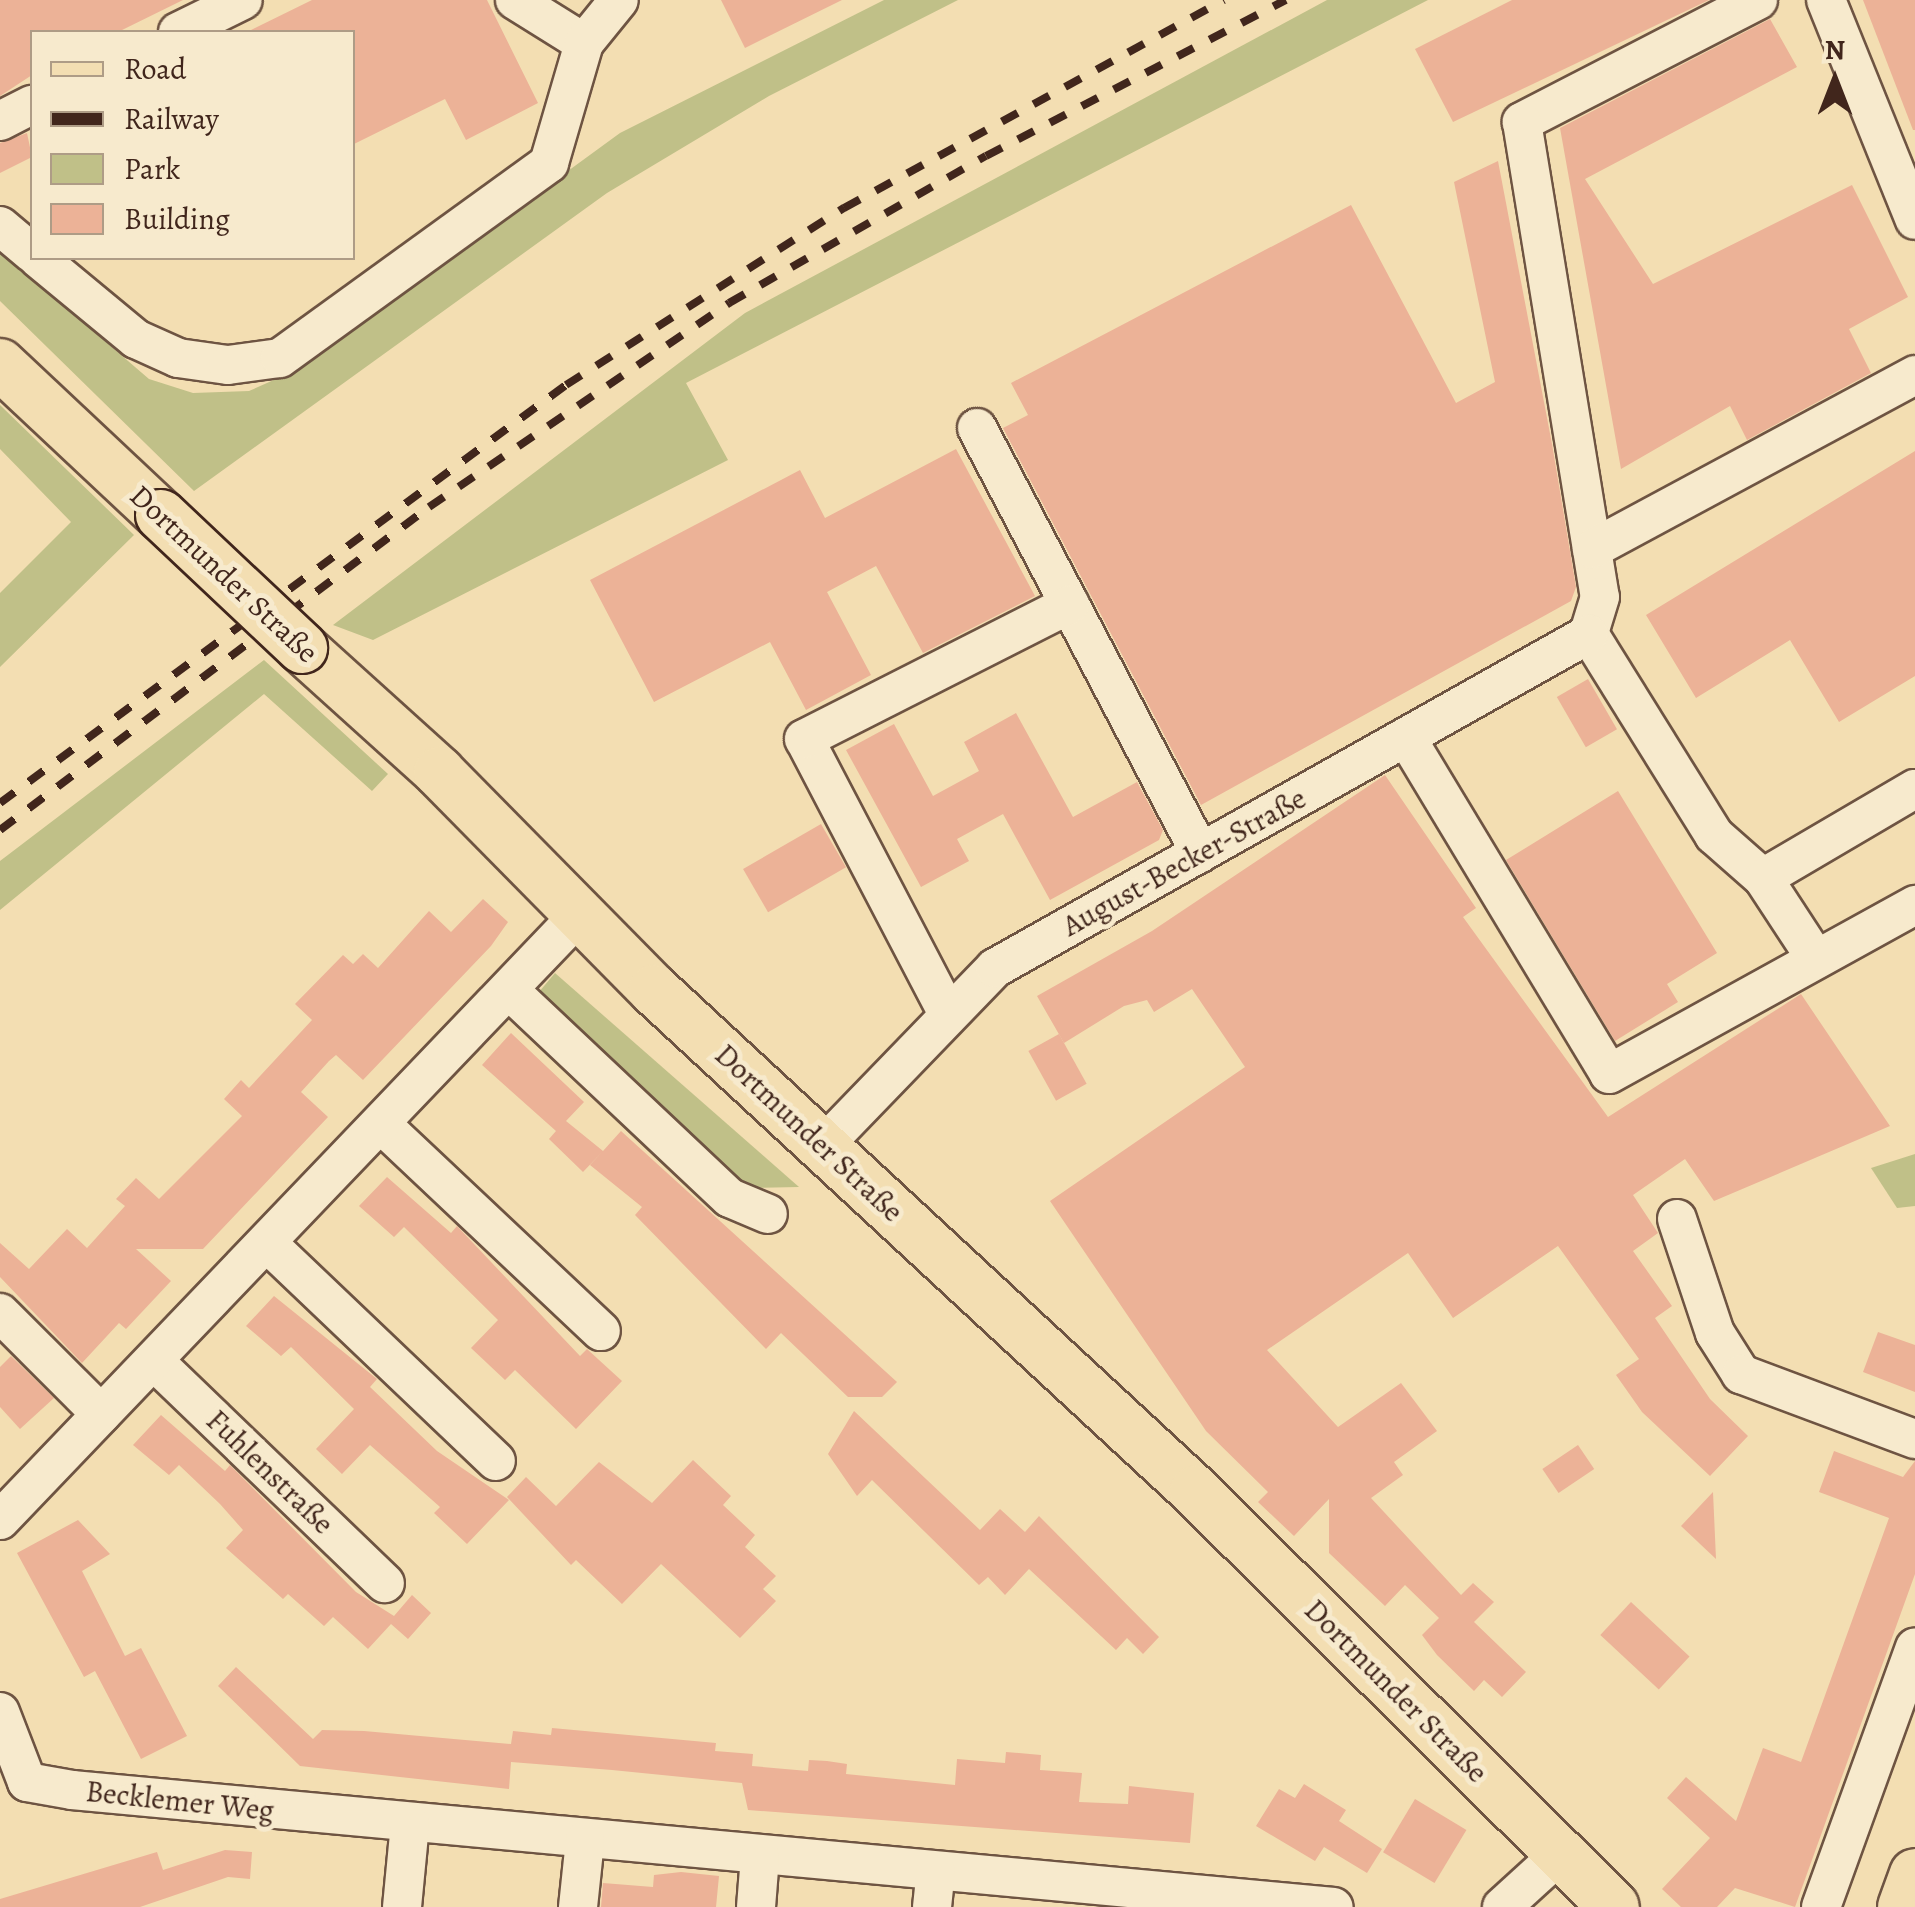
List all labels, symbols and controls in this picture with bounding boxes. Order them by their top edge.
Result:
legend [30,30,355,260]
north arrow [1785,30,1885,130]
text: N [1825,31,1845,69]
text: Road [124,49,186,89]
text: Railway [124,99,219,139]
text: Park [124,149,180,189]
text: Building [124,199,230,239]
street label: Dortmunder Straße [122,478,326,670]
street label: August-Becker-Straße [1056,780,1312,944]
street label: Dortmunder Straße [707,1037,911,1229]
street label: Fuhlenstraße [199,1402,341,1542]
street label: Dortmunder Straße [1297,1592,1495,1790]
street label: Becklemer Weg [84,1773,276,1829]

